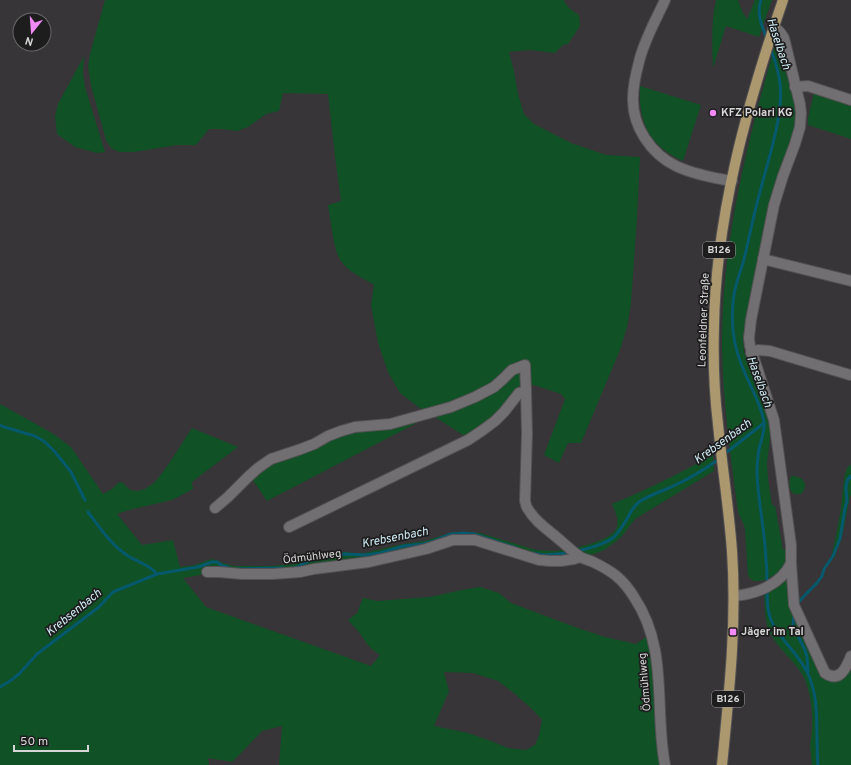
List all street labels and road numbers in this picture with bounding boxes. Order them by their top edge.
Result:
road number: B126 [703,242,735,258]
street label: Leonfeldner Straße [695,273,713,367]
street label: Ödmühlweg [282,545,342,568]
street label: Ödmühlweg [634,652,655,712]
road number: B126 [712,691,744,707]

